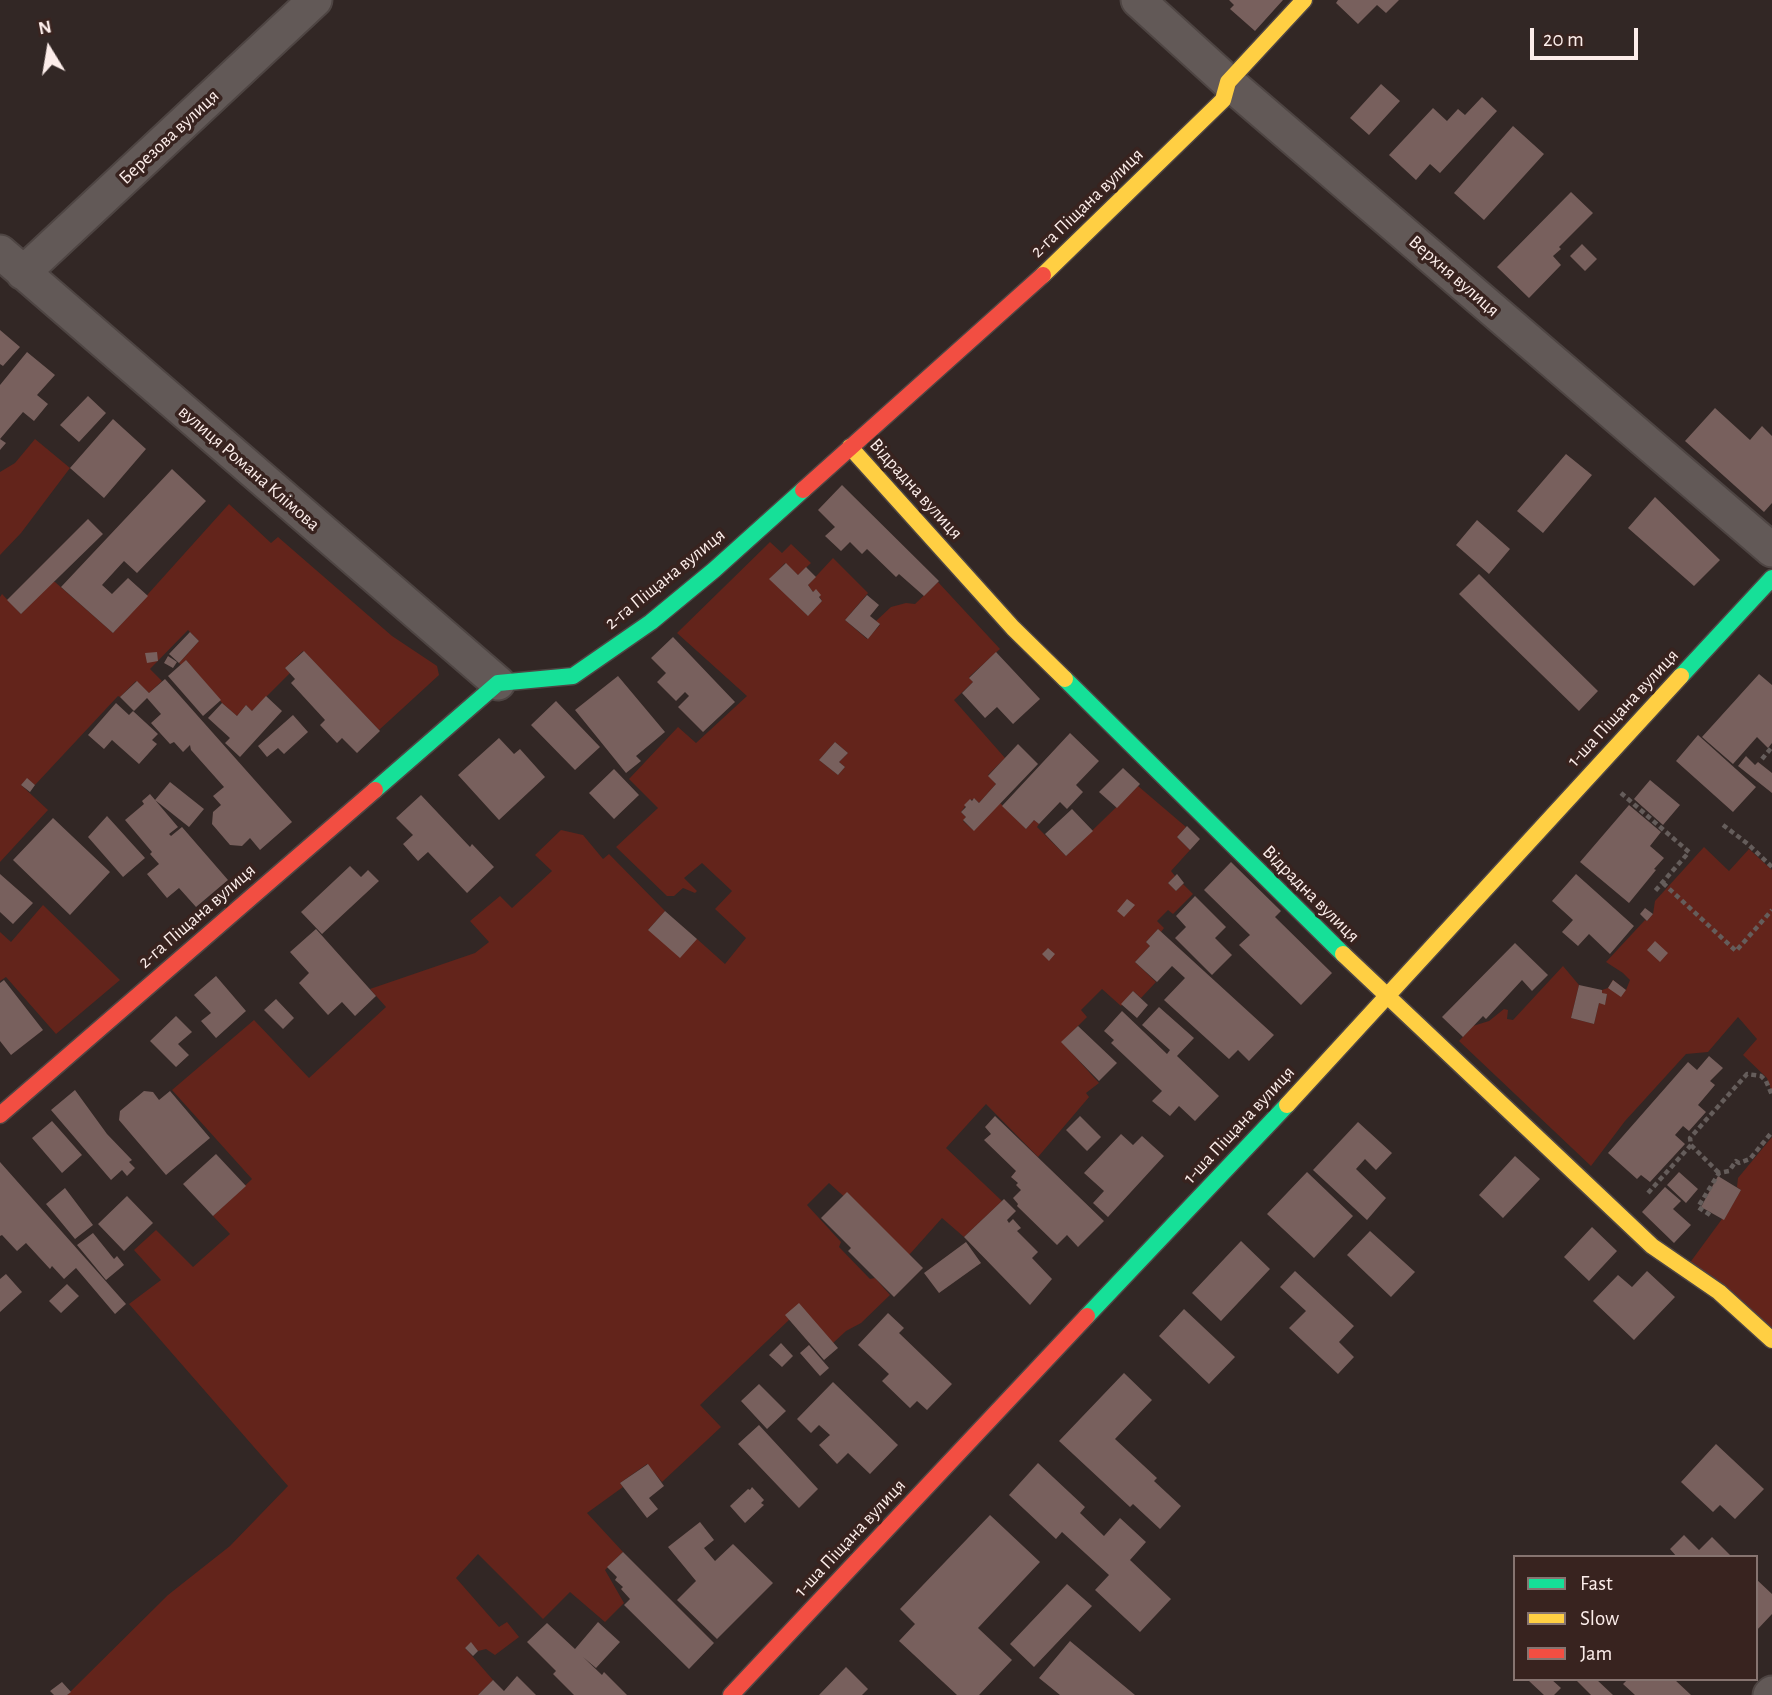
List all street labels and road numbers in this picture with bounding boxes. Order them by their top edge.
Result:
street label: Березова вулиця [114,85,224,189]
street label: 2-га Піщана вулиця [1026,143,1148,263]
street label: Верхня вулиця [1404,230,1504,322]
street label: вулиця Романа Клімова [174,400,324,536]
street label: Відрадна вулиця [865,434,967,544]
street label: 2-га Піщана вулиця [600,524,730,634]
street label: 1-ша Піщана вулиця [1563,644,1683,772]
street label: Відрадна вулиця [1258,841,1364,947]
street label: 2-га Піщана вулиця [134,859,260,973]
street label: 1-ша Піщана вулиця [1179,1061,1299,1189]
street label: 1-ша Піщана вулиця [790,1474,910,1602]

